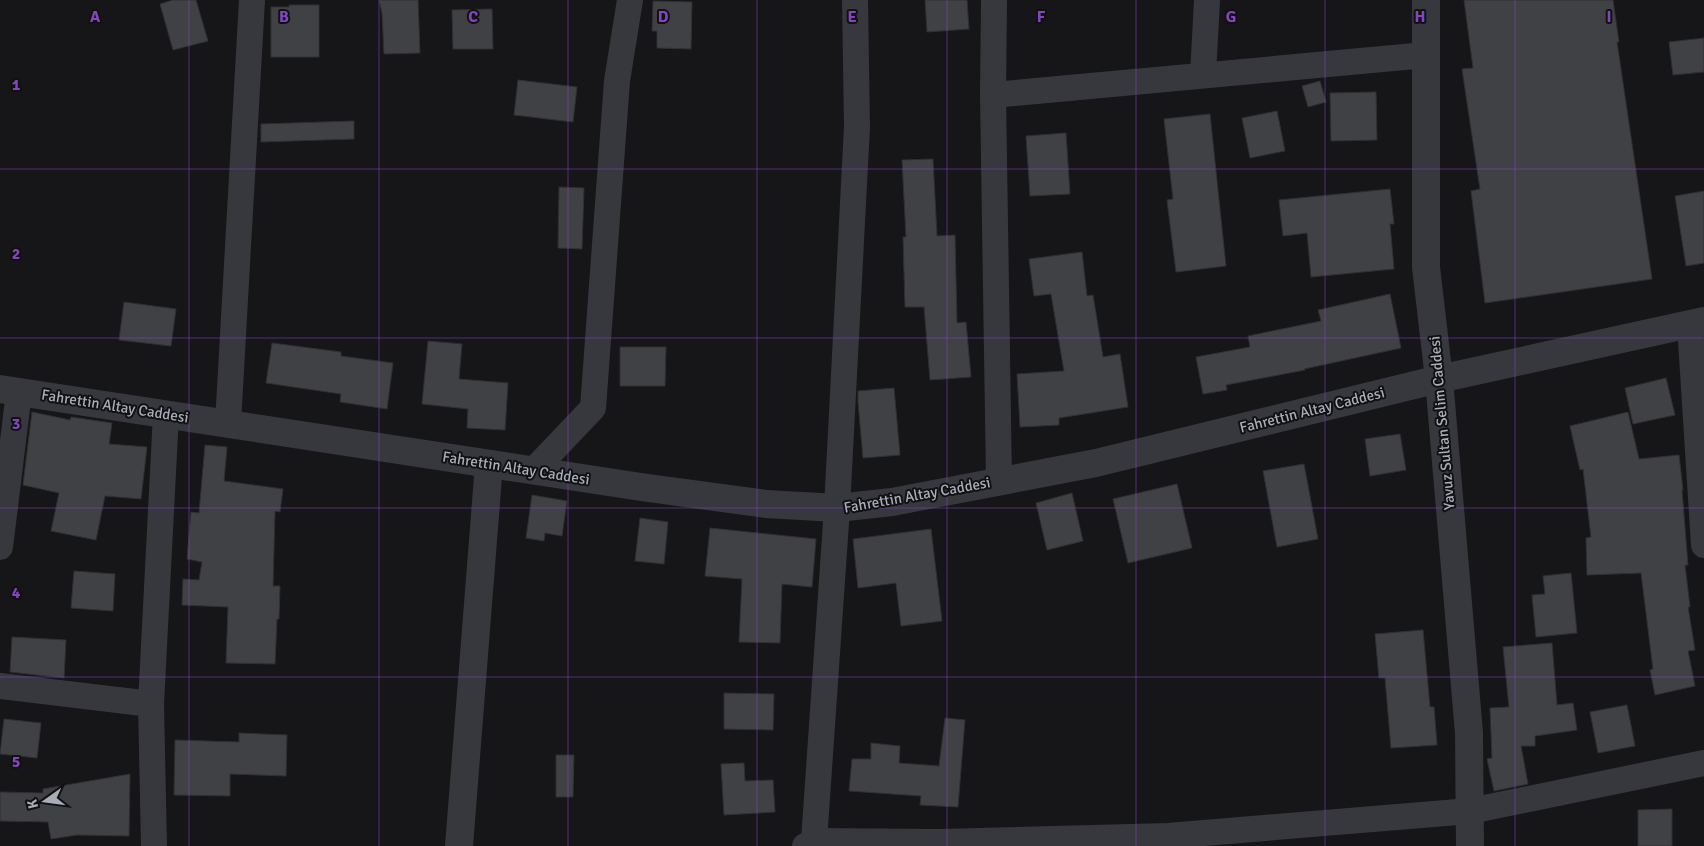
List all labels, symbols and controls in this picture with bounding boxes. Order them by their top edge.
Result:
text: A [90,7,101,27]
text: B [279,7,289,27]
text: C [468,7,478,27]
text: D [658,7,669,27]
text: E [847,7,857,27]
text: F [1037,7,1046,27]
text: G [1226,7,1236,27]
text: H [1415,7,1425,27]
text: I [1606,7,1612,27]
text: 1 [12,75,21,95]
text: 2 [12,244,20,264]
street label: Yavuz Sultan Selim Caddesi [1425,335,1459,511]
street label: Fahrettin Altay Caddesi [1238,383,1386,437]
street label: Fahrettin Altay Caddesi [40,385,190,427]
text: 3 [12,414,20,434]
street label: Fahrettin Altay Caddesi [441,447,591,489]
street label: Fahrettin Altay Caddesi [842,473,992,517]
text: 4 [12,583,21,603]
text: 5 [12,752,20,772]
north arrow [20,776,70,826]
text: K [23,797,42,810]

